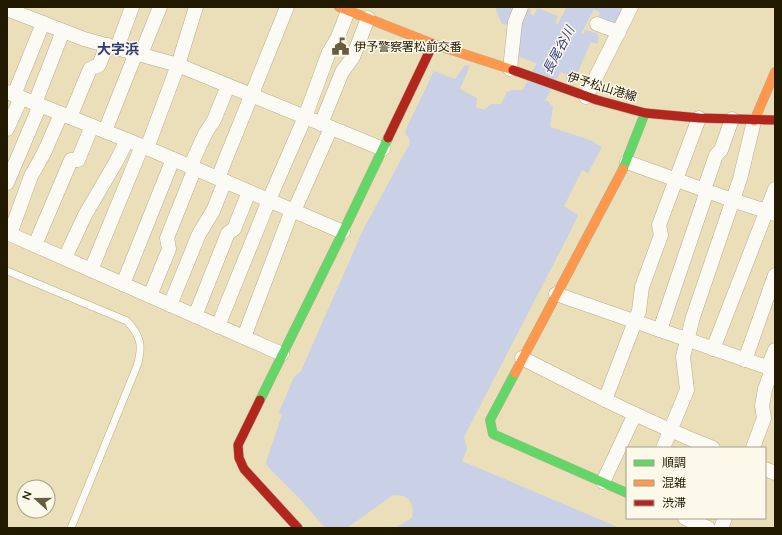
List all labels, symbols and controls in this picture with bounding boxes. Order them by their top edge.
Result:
water label: 長尾谷川 [539,22,578,77]
public building icon: 伊予警察署松前交番 [331,37,351,57]
place label: 伊予警察署松前交番 [354,39,462,54]
district label: 大字浜 [97,40,139,58]
street label: 伊予松山港線 [566,69,639,104]
legend [626,447,766,519]
text: 順調 [662,455,686,470]
text: 混雑 [662,475,686,490]
north arrow [16,479,56,519]
text: N [19,489,35,502]
text: 渋滞 [662,495,686,510]

